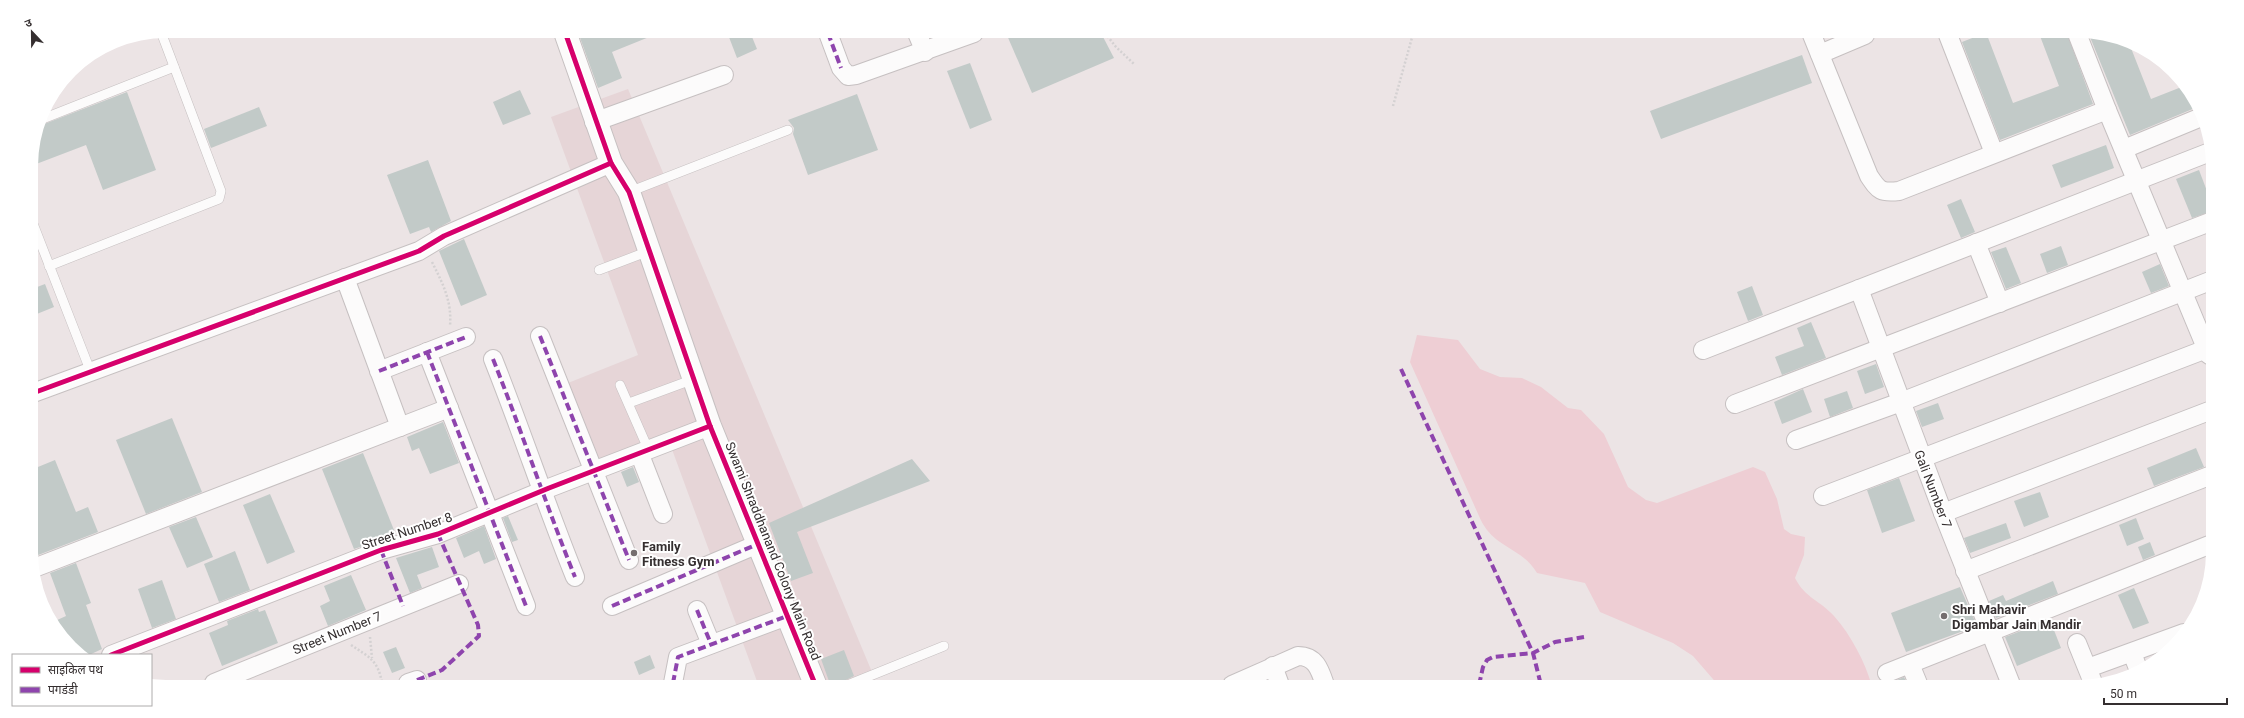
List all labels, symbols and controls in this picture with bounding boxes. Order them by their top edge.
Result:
north arrow [12,12,52,52]
text: उ [23,16,34,30]
street label: Swami Shraddhanand Colony Main Road [722,440,824,662]
street label: Gali Number 7 [1911,448,1955,530]
street label: Street Number 8 [360,509,454,553]
place label: Family Fitness Gym [642,539,715,569]
marker: Family Fitness Gym [629,548,639,558]
place label: Shri Mahavir Digambar Jain Mandir [1952,602,2081,632]
street label: Street Number 7 [290,608,384,658]
marker: Shri Mahavir Digambar Jain Mandir [1939,611,1949,621]
legend [12,654,152,706]
text: साइकिल पथ [48,662,103,677]
scale bar [2104,680,2227,706]
text: पगडंडी [48,682,78,697]
text: 50 m [2110,687,2137,701]

